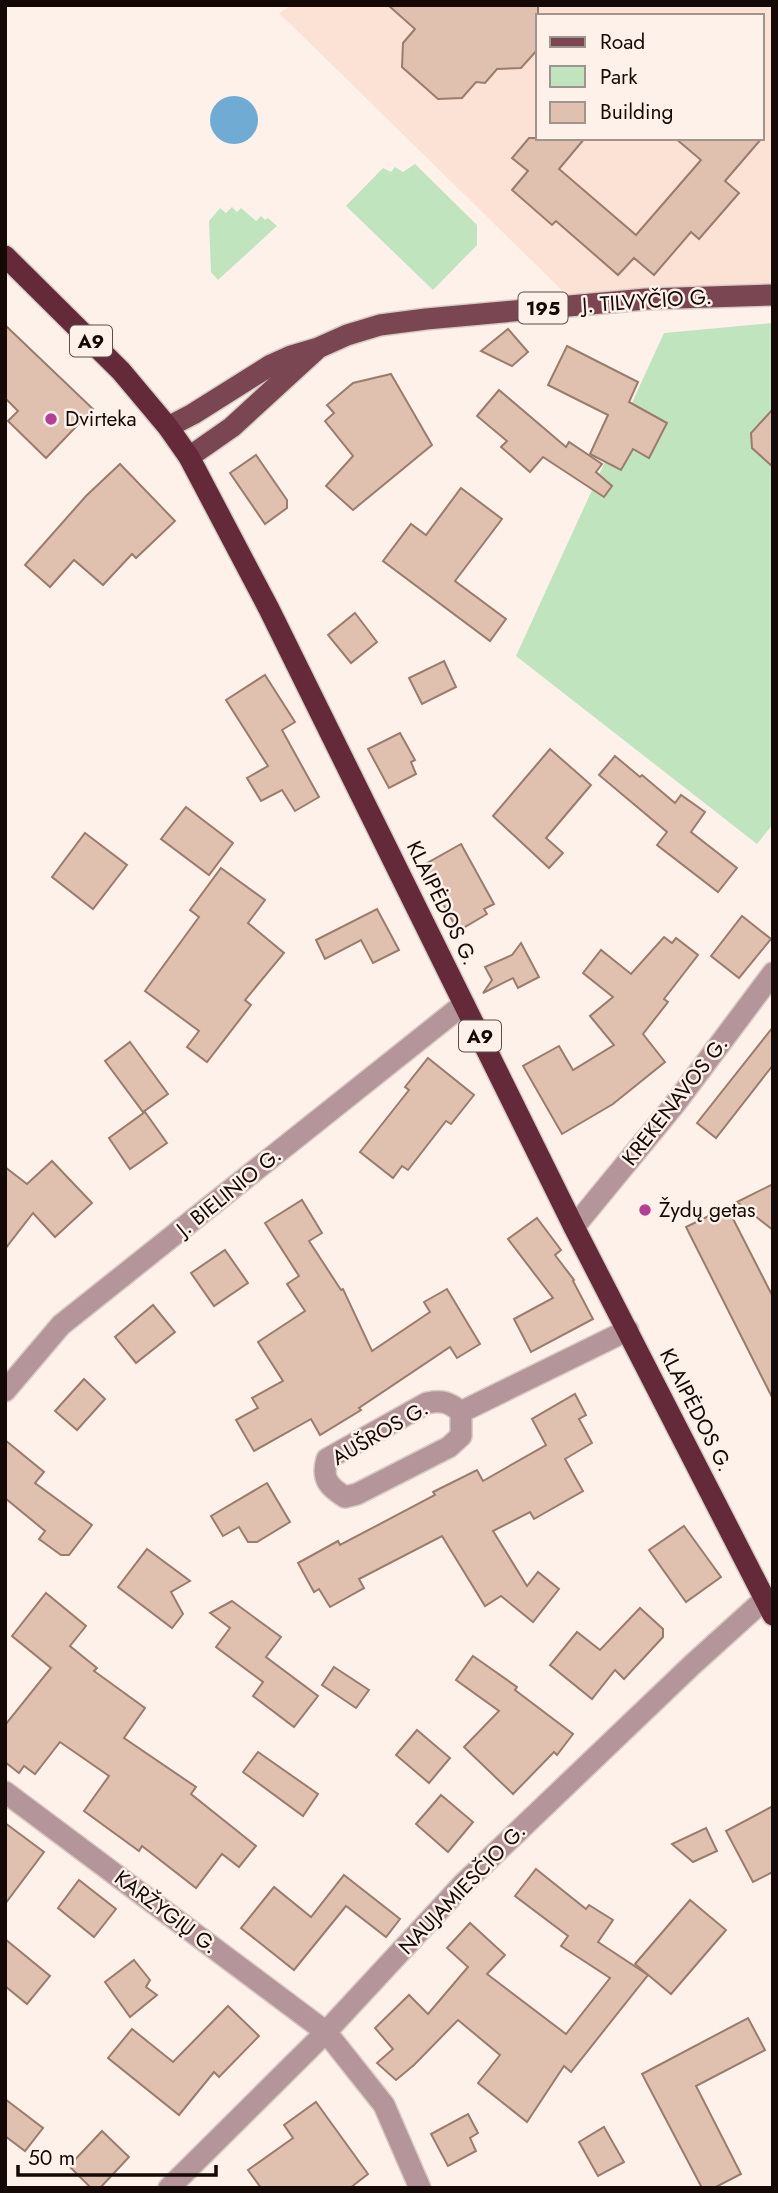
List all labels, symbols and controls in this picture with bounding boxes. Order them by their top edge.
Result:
legend [536,14,764,140]
text: Road [600,27,645,57]
text: Park [600,62,638,92]
text: Building [600,97,673,127]
street label: J. TILVYČIO G. [578,282,713,321]
road number: 195 [518,292,568,324]
road number: A9 [70,326,112,356]
place label: Dvirteka [65,404,137,434]
marker: Dvirteka [43,411,59,427]
street label: KLAIPĖDOS G. [399,836,485,970]
road number: A9 [459,1020,501,1052]
street label: KREKENAVOS G. [615,1030,735,1172]
street label: J. BIELINIO G. [168,1140,288,1245]
place label: Žydų getas [659,1195,755,1225]
marker: Žydų getas [637,1202,653,1218]
street label: KLAIPĖDOS G. [652,1343,740,1477]
street label: AUŠROS G. [326,1393,434,1473]
street label: NAUJAMIESČIO G. [392,1817,532,1961]
street label: KARŽYGIŲ G. [108,1863,224,1961]
scale bar [18,2134,215,2178]
text: 50 m [28,2143,75,2173]

